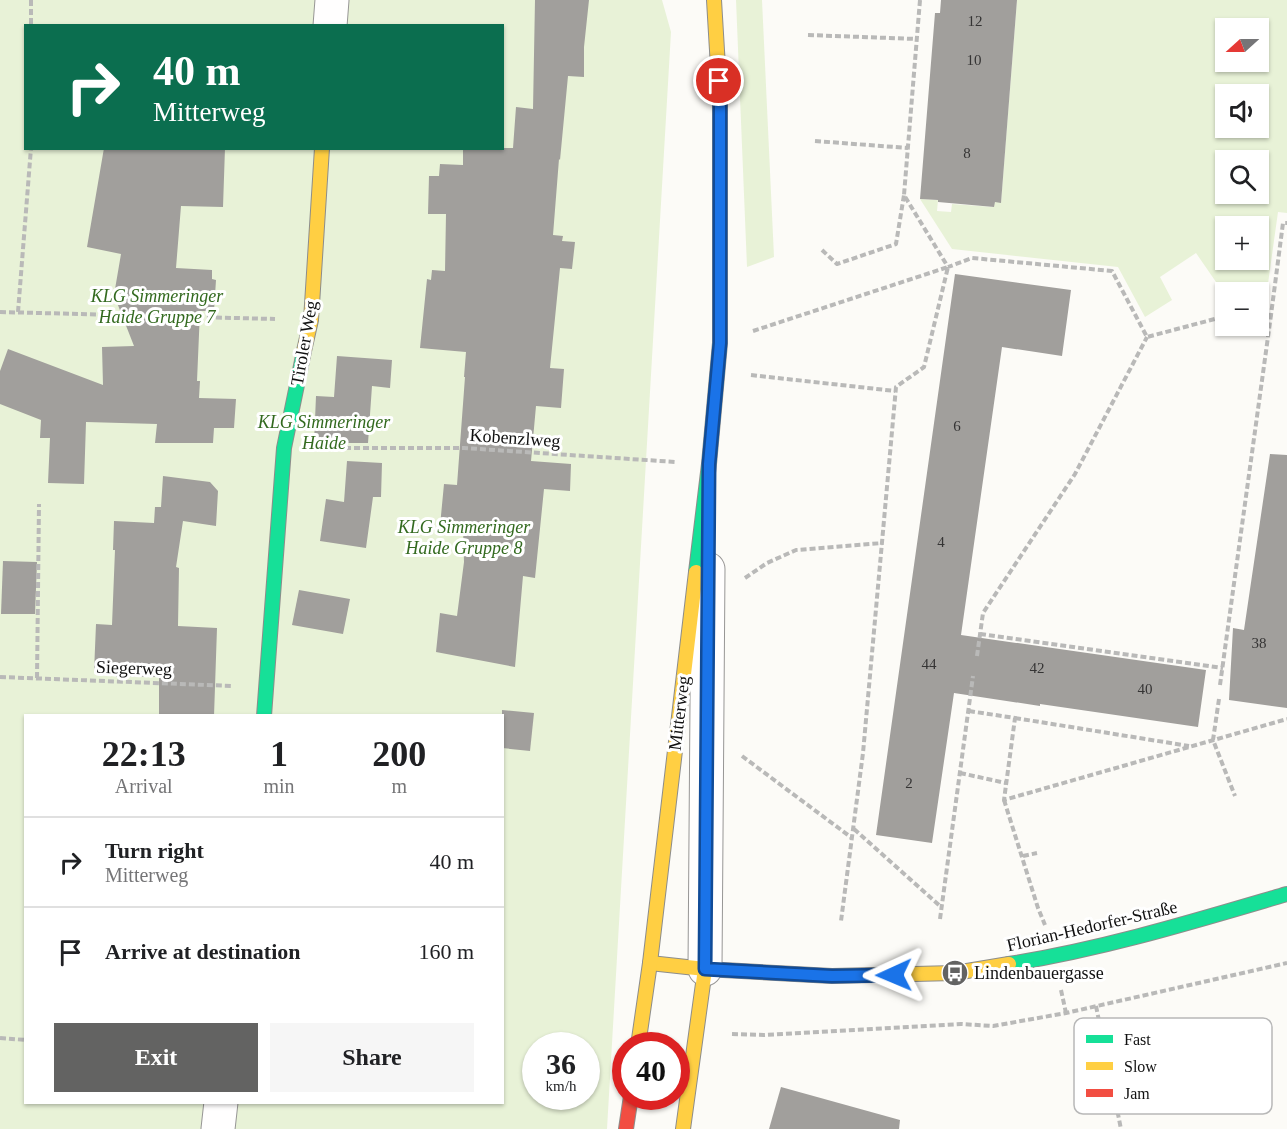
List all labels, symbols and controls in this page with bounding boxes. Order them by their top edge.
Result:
house number: 12 [968,13,983,29]
north arrow [1215,18,1269,72]
map controls [1215,18,1269,336]
icon: right [54,48,132,126]
text: 40 m [153,48,241,94]
house number: 10 [967,52,982,68]
pin [693,55,744,106]
icon: arrive [702,64,735,97]
button: sound [1215,84,1269,138]
text: Mitterweg [153,97,265,127]
house number: 8 [963,145,971,161]
button: search [1215,150,1269,204]
button: + [1215,216,1269,270]
button: − [1215,282,1269,336]
park label: KLG Simmeringer Haide Gruppe 7 [90,286,224,327]
street label: Tiroler Weg [287,299,321,387]
park label: KLG Simmeringer Haide [257,412,391,453]
house number: 6 [953,418,961,434]
street label: Kobenzlweg [469,425,561,451]
park label: KLG Simmeringer Haide Gruppe 8 [397,517,531,558]
house number: 4 [937,534,945,550]
house number: 38 [1252,635,1267,651]
house number: 44 [922,656,937,672]
street label: Siegerweg [96,657,172,679]
house number: 42 [1030,660,1045,676]
street label: Mitterweg [665,675,693,751]
house number: 40 [1138,681,1153,697]
text: 22:13 [102,734,186,774]
text: 1 [270,734,288,774]
text: 200 [372,734,426,774]
text: Arrival [115,775,173,797]
text: min [263,775,295,797]
text: m [392,775,407,797]
house number: 2 [905,775,913,791]
text: Turn right [105,838,204,863]
icon: right [54,846,87,879]
text: 40 m [429,849,474,874]
text: Mitterweg [105,864,188,886]
street label: Florian-Hedorfer-Straße [1005,897,1179,955]
icon: arrive [54,936,87,969]
text: Arrive at destination [105,939,301,964]
text: 160 m [418,939,474,964]
position arrow [862,943,926,1007]
bus stop icon: Lindenbauergasse [940,958,970,988]
place label: Lindenbauergasse [974,963,1104,983]
legend [1074,1018,1272,1114]
button: Exit [54,1023,258,1092]
button: Share [270,1023,474,1092]
text: Fast [1124,1031,1151,1048]
speed limit sign: 40 [612,1032,690,1110]
text: 36 [546,1047,576,1080]
text: Slow [1124,1058,1157,1075]
text: km/h [546,1078,576,1094]
text: Jam [1124,1085,1150,1102]

